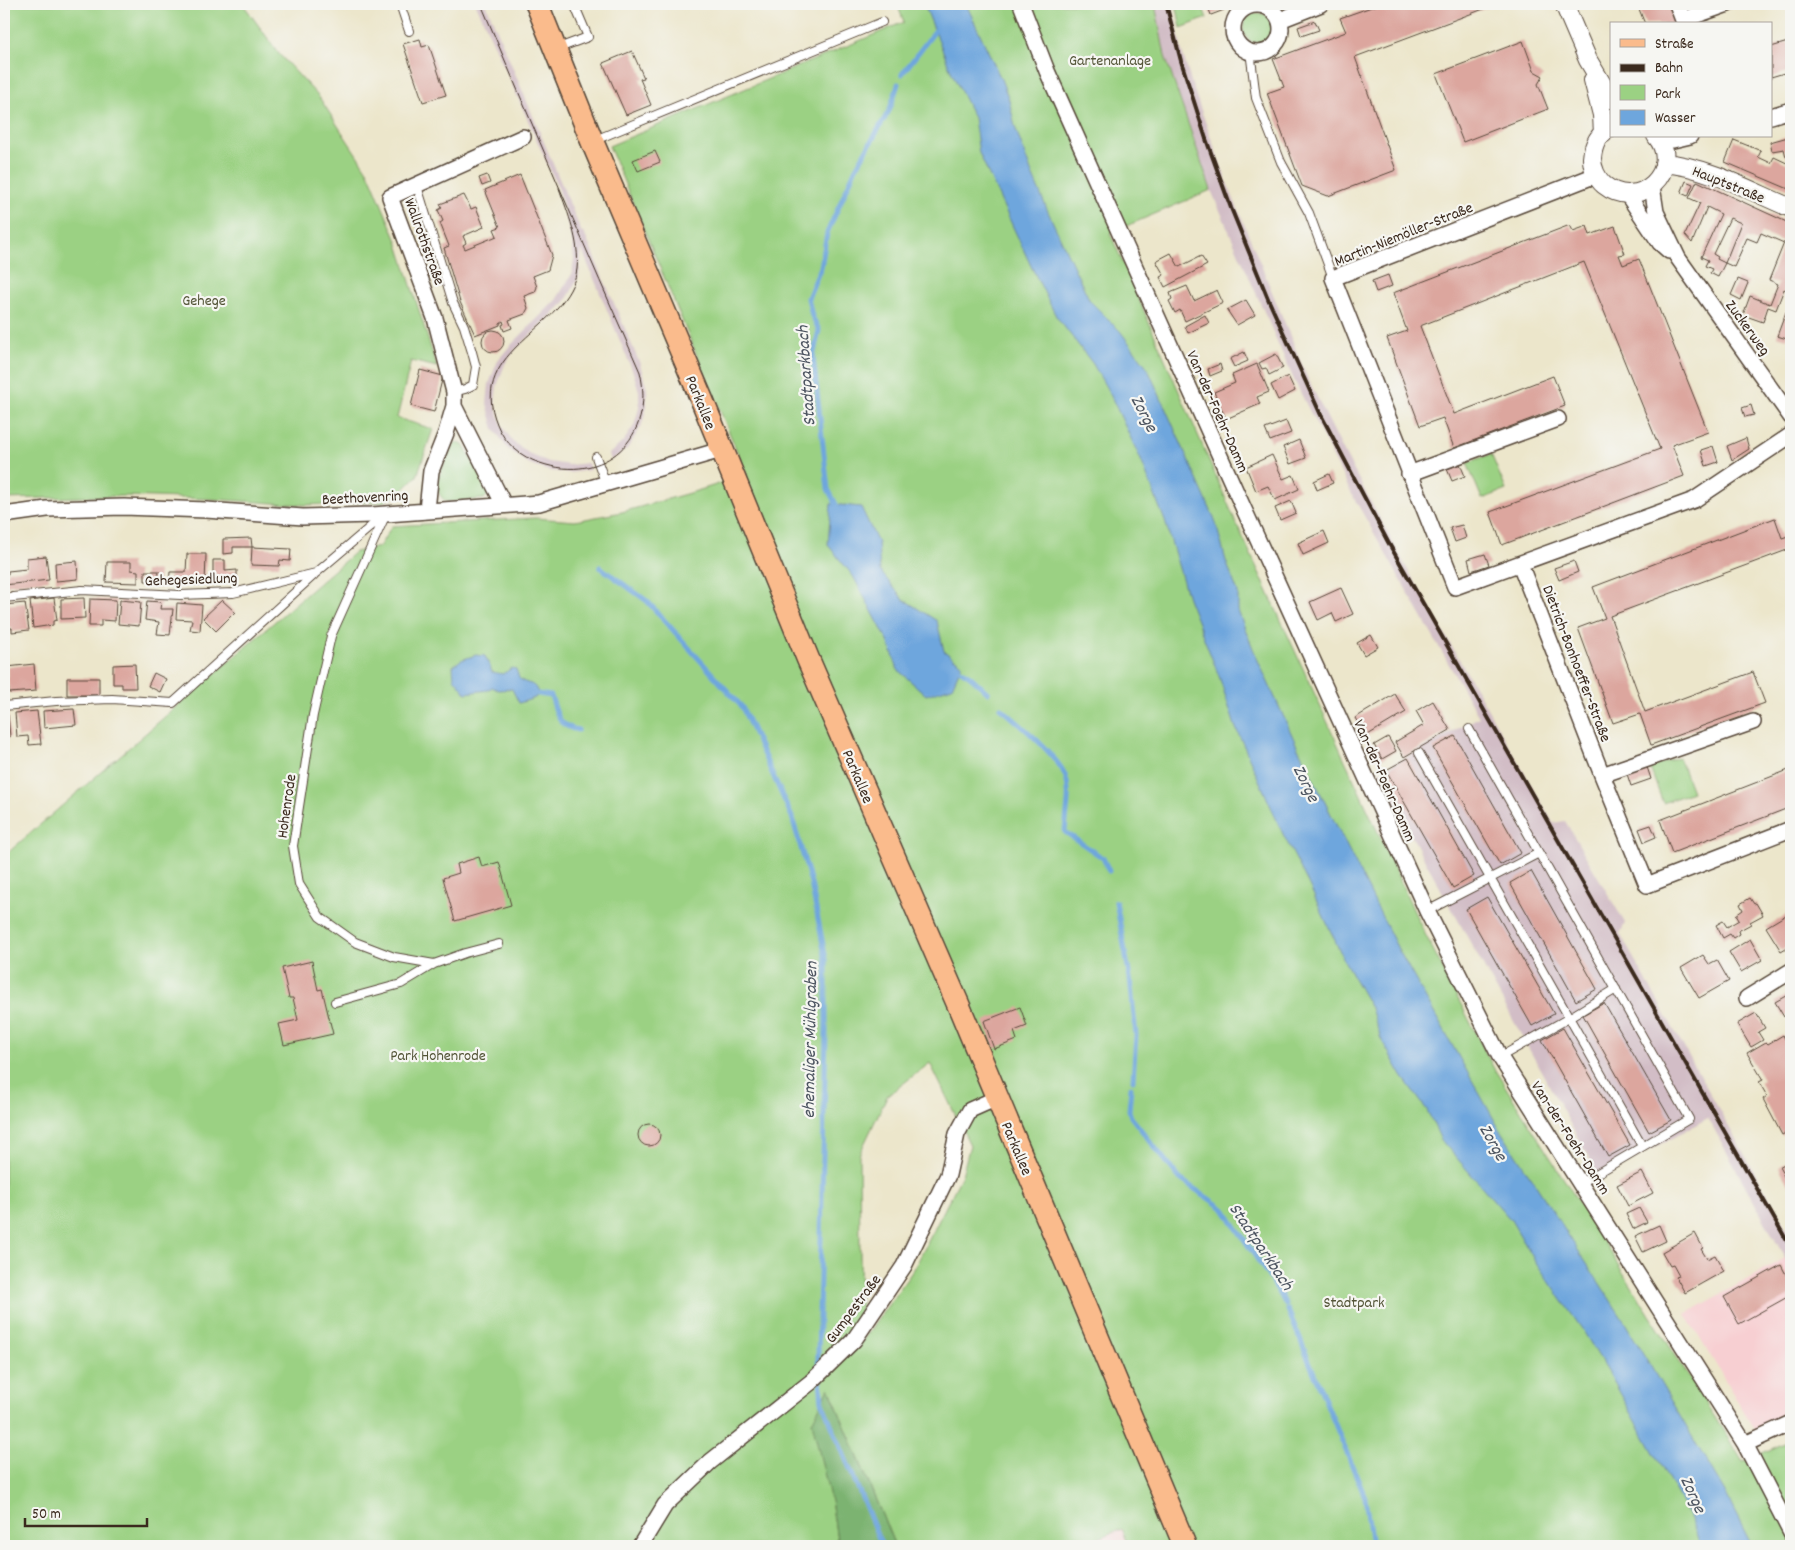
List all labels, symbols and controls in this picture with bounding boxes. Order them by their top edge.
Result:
legend [1610,22,1772,138]
text: Straße [1655,34,1694,56]
park label: Gartenanlage [1069,50,1151,73]
text: Bahn [1655,58,1683,80]
text: Park [1655,84,1681,106]
text: Wasser [1655,108,1696,130]
street label: Hauptstraße [1688,160,1768,210]
street label: Wallrothstraße [397,195,450,289]
street label: Martin-Niemöller-Straße [1331,197,1477,274]
park label: Gehege [182,290,226,313]
street label: Zuckerweg [1719,296,1775,361]
water label: Stadtparkbach [791,324,823,427]
street label: Van-der-Foehr-Damm [1179,347,1254,477]
street label: Parkallee [678,372,721,433]
water label: Zorge [1123,391,1163,438]
street label: Beethovenring [321,485,409,512]
street label: Gehegesiedlung [144,567,238,594]
street label: Dietrich-Bonhoeffer-Straße [1535,582,1616,746]
street label: Van-der-Foehr-Damm [1346,716,1421,846]
street label: Parkallee [835,746,878,807]
water label: Zorge [1285,761,1325,808]
street label: Hohenrode [272,773,303,840]
water label: ehemaliger Mühlgraben [798,961,825,1119]
park label: Park Hohenrode [390,1045,486,1068]
street label: Van-der-Foehr-Damm [1524,1077,1615,1200]
street label: Parkallee [994,1118,1037,1179]
water label: Zorge [1472,1120,1513,1167]
water label: Stadtparkbach [1221,1199,1299,1297]
street label: Gumpestraße [820,1270,888,1349]
park label: Stadtpark [1323,1292,1385,1315]
water label: Zorge [1672,1472,1711,1519]
scale bar [25,1495,148,1527]
text: 50 m [32,1504,61,1526]

